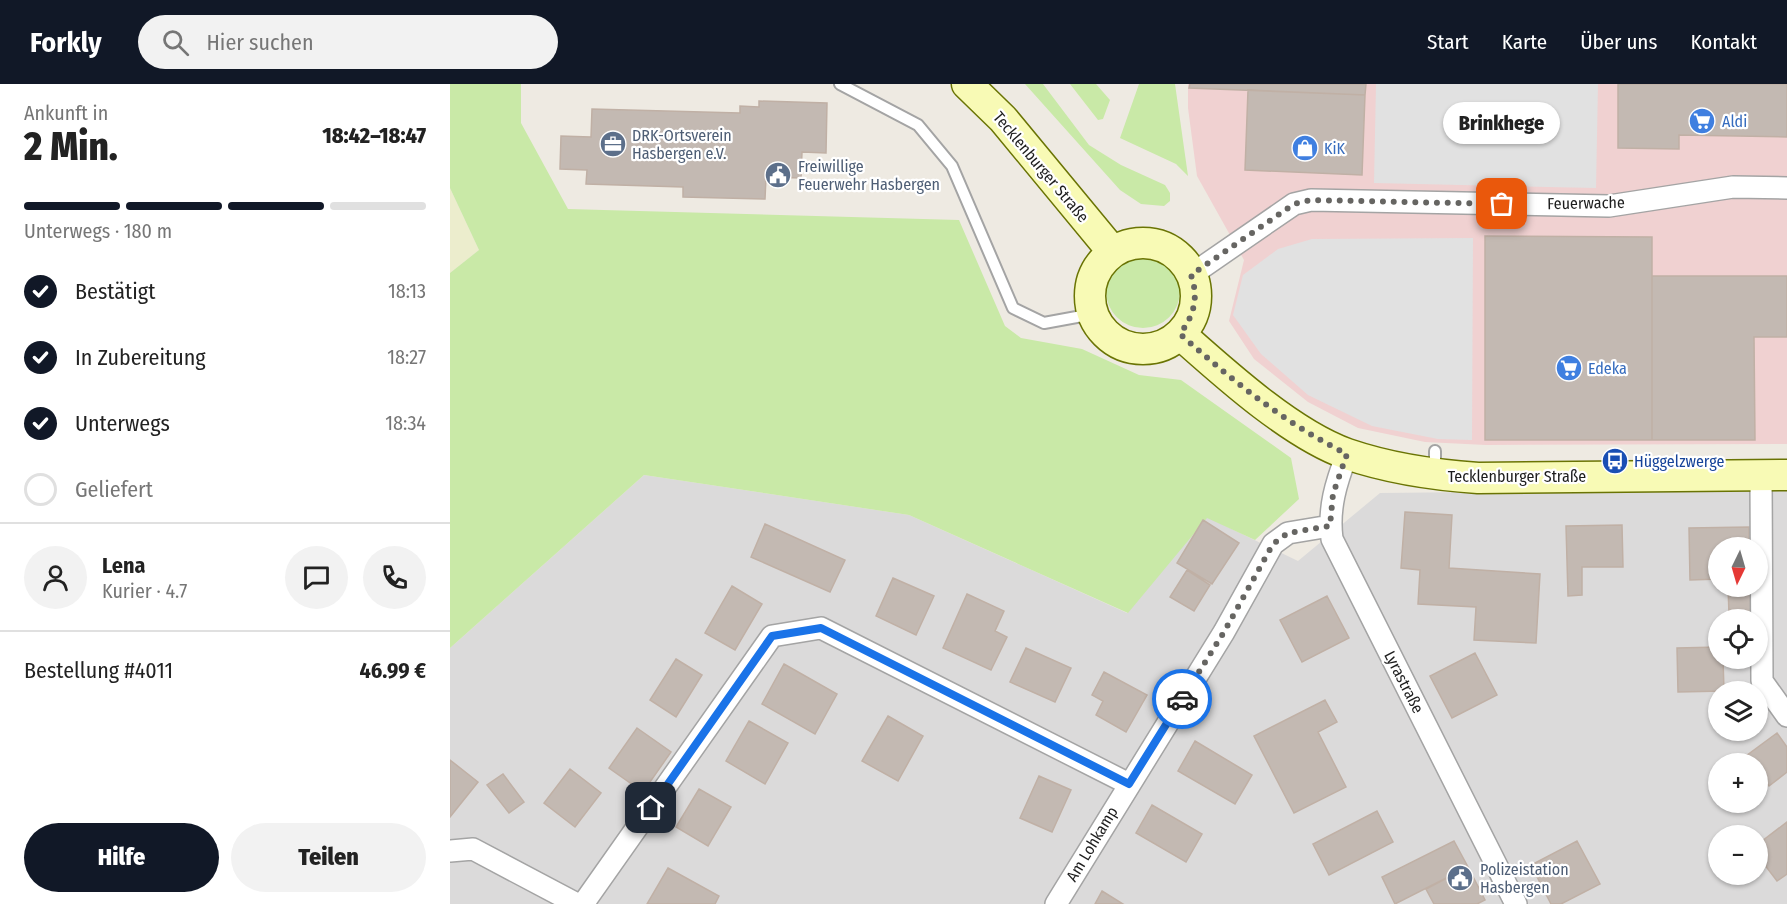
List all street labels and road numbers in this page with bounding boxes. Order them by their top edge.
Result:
street label: Tecklenburger Straße [989,108,1093,226]
street label: Feuerwache [1547,193,1625,213]
street label: Tecklenburger Straße [1448,467,1586,486]
street label: Lyrastraße [1380,648,1428,716]
street label: Am Lohkamp [1062,803,1122,885]

